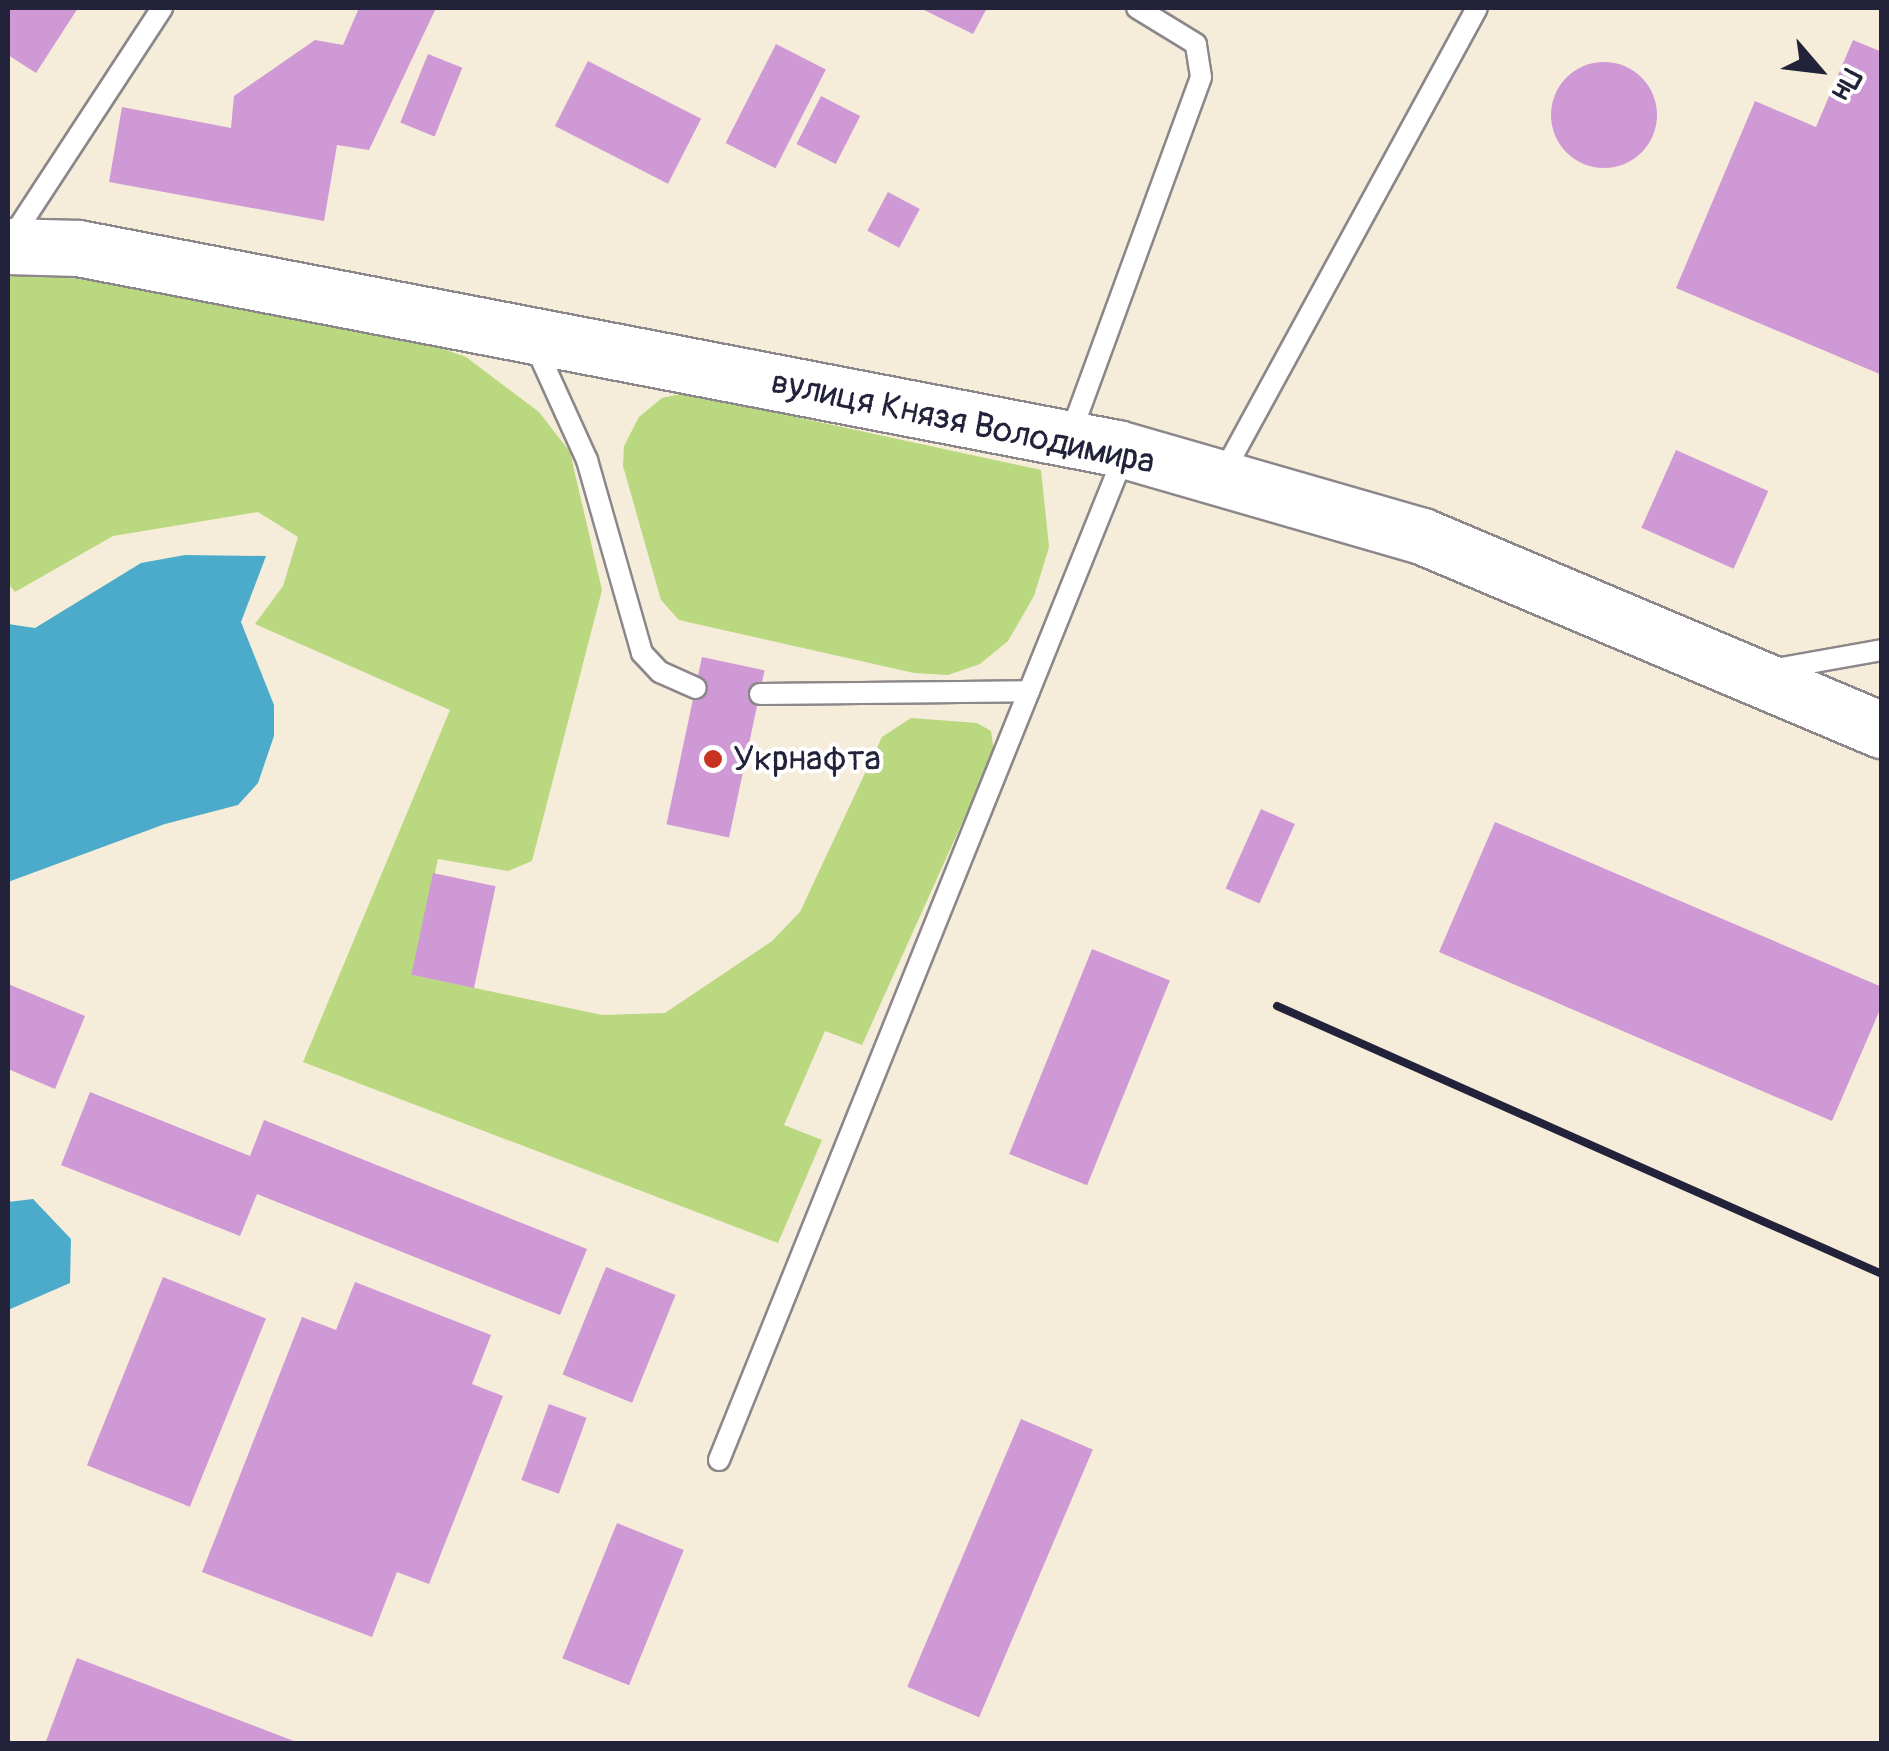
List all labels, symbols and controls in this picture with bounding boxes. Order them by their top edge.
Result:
north arrow [1769,20,1869,120]
text: Пн [1823,63,1869,106]
street label: вулиця Князя Володимира [767,361,1159,483]
place label: Укрнафта [733,738,881,780]
marker: Укрнафта [702,748,724,770]

